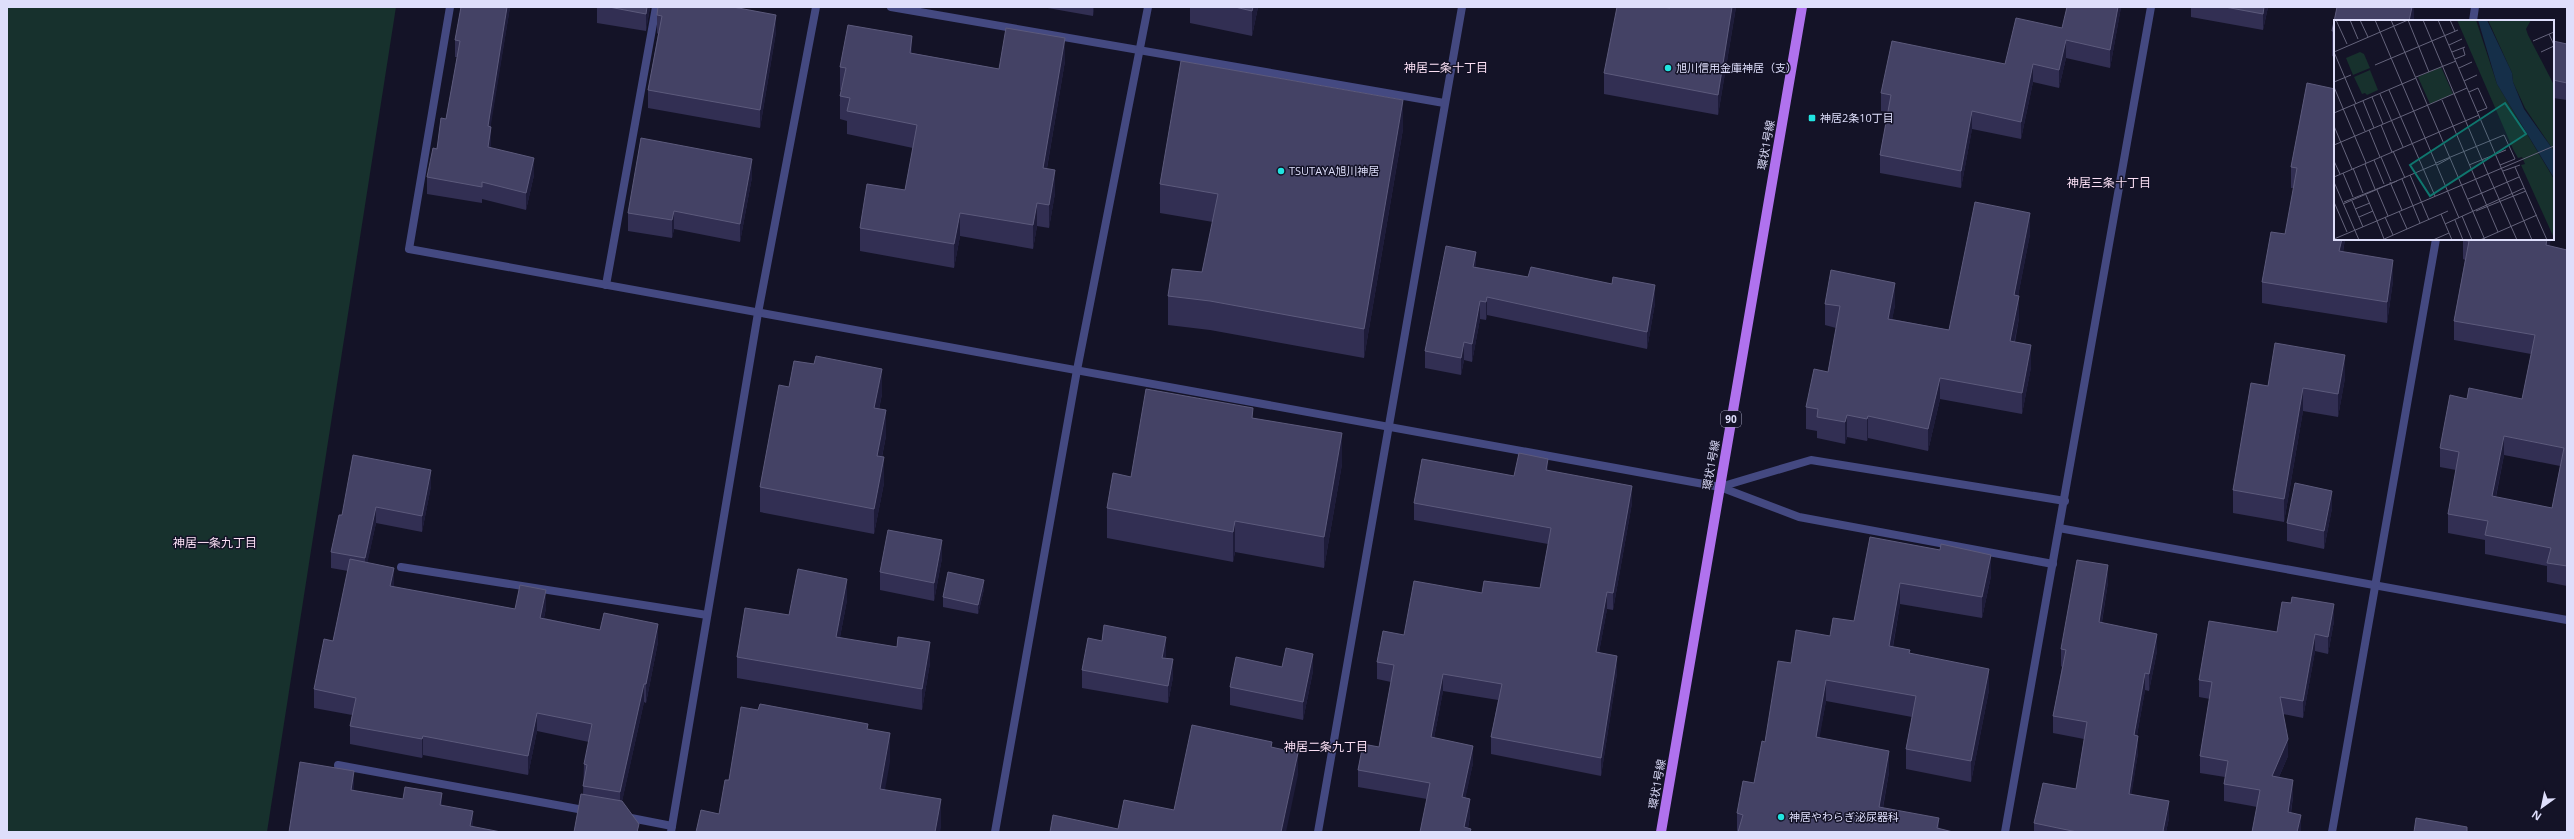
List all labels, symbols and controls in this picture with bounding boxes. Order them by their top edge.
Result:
inset map [2334,20,2554,240]
district label: 神居二条十丁目 [1404,59,1488,76]
place label: 旭川信用金庫神居（支） [1676,60,1797,75]
marker: 旭川信用金庫神居（支） [1663,63,1673,73]
place label: 神居2条10丁目 [1820,110,1894,125]
marker: 神居2条10丁目 [1807,113,1817,123]
street label: 環状1号線 [1754,119,1777,171]
place label: TSUTAYA旭川神居 [1289,163,1379,178]
marker: TSUTAYA旭川神居 [1276,166,1286,176]
district label: 神居三条十丁目 [2067,174,2151,191]
road number: 90 [1721,411,1741,427]
street label: 環状1号線 [1699,439,1722,491]
district label: 神居一条九丁目 [173,534,257,551]
district label: 神居二条九丁目 [1284,738,1368,755]
street label: 環状1号線 [1645,758,1668,810]
north arrow [2522,787,2562,827]
text: N [2528,807,2544,825]
place label: 神居やわらぎ泌尿器科 [1789,809,1899,824]
marker: 神居やわらぎ泌尿器科 [1776,812,1786,822]

